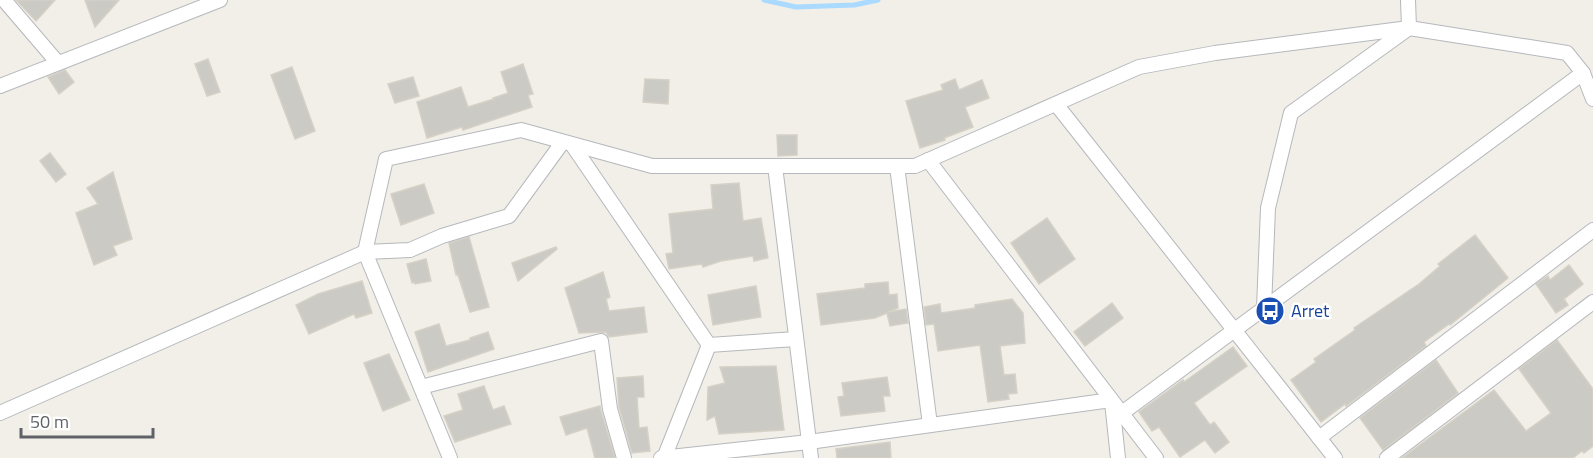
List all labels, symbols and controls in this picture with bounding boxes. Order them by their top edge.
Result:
bus stop icon: Arret [1254,295,1286,327]
place label: Arret [1291,297,1330,324]
scale bar [21,401,153,439]
text: 50 m [30,408,69,435]

